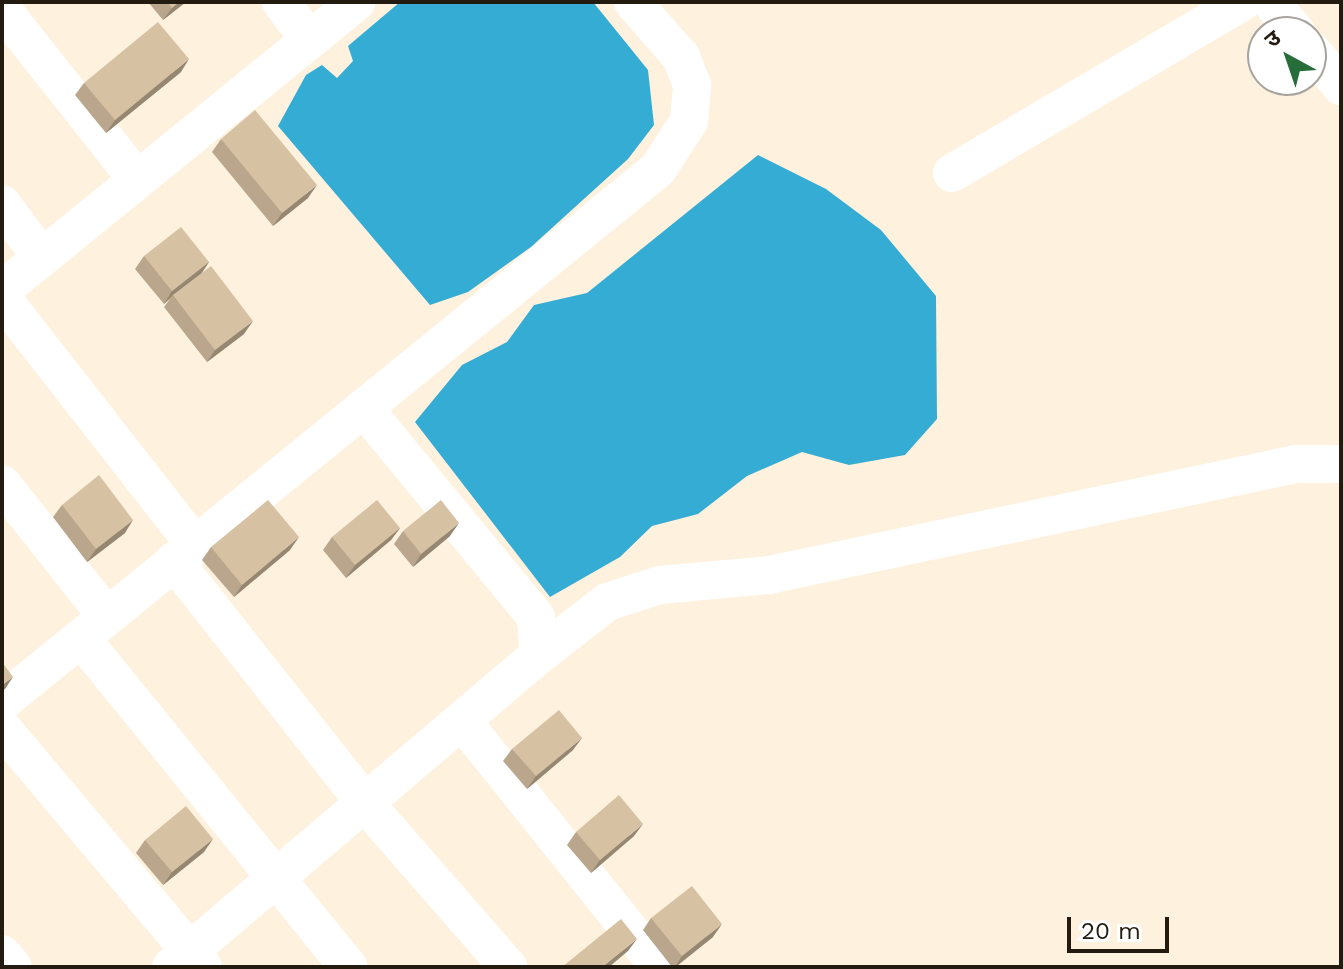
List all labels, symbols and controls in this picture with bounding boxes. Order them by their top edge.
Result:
north arrow [1247,16,1327,96]
text: उ [1260,25,1286,52]
scale bar [1071,901,1173,951]
text: 20 m [1081,917,1141,945]

